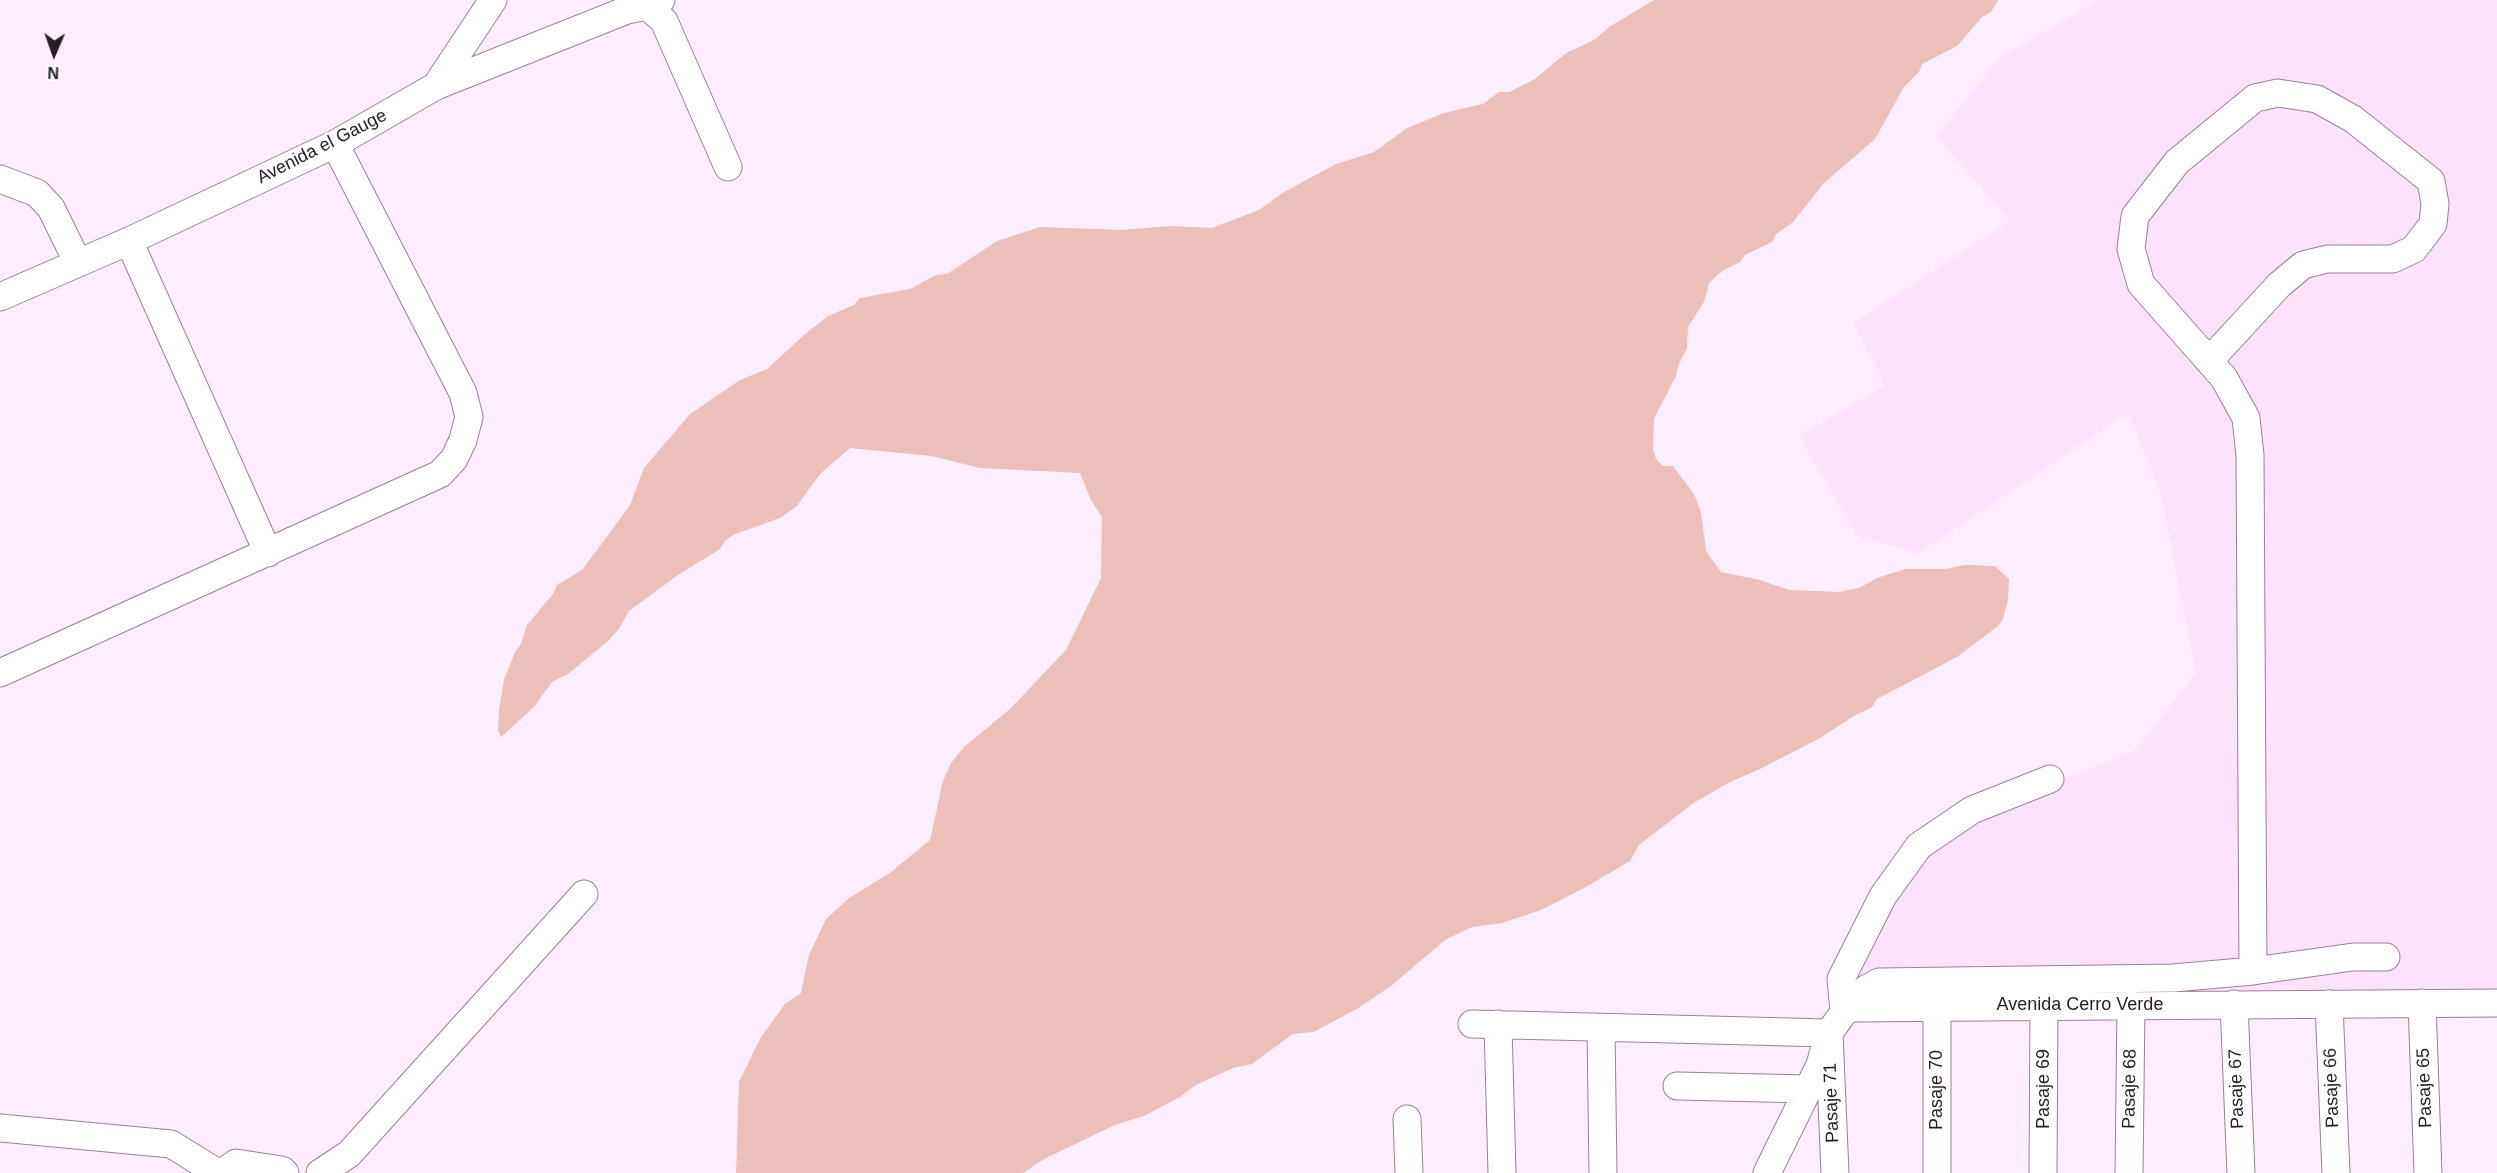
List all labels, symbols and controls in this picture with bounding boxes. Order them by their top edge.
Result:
north arrow [24,24,84,84]
text: N [47,64,59,81]
street label: Avenida el Gauge [253,105,391,189]
street label: Avenida Cerro Verde [1997,994,2163,1016]
street label: Pasaje 66 [2320,1048,2344,1128]
street label: Pasaje 65 [2413,1048,2437,1128]
street label: Pasaje 69 [2033,1049,2055,1129]
street label: Pasaje 68 [2119,1049,2141,1129]
street label: Pasaje 67 [2225,1049,2249,1129]
street label: Pasaje 70 [1926,1050,1948,1130]
street label: Pasaje 71 [1820,1063,1844,1143]

